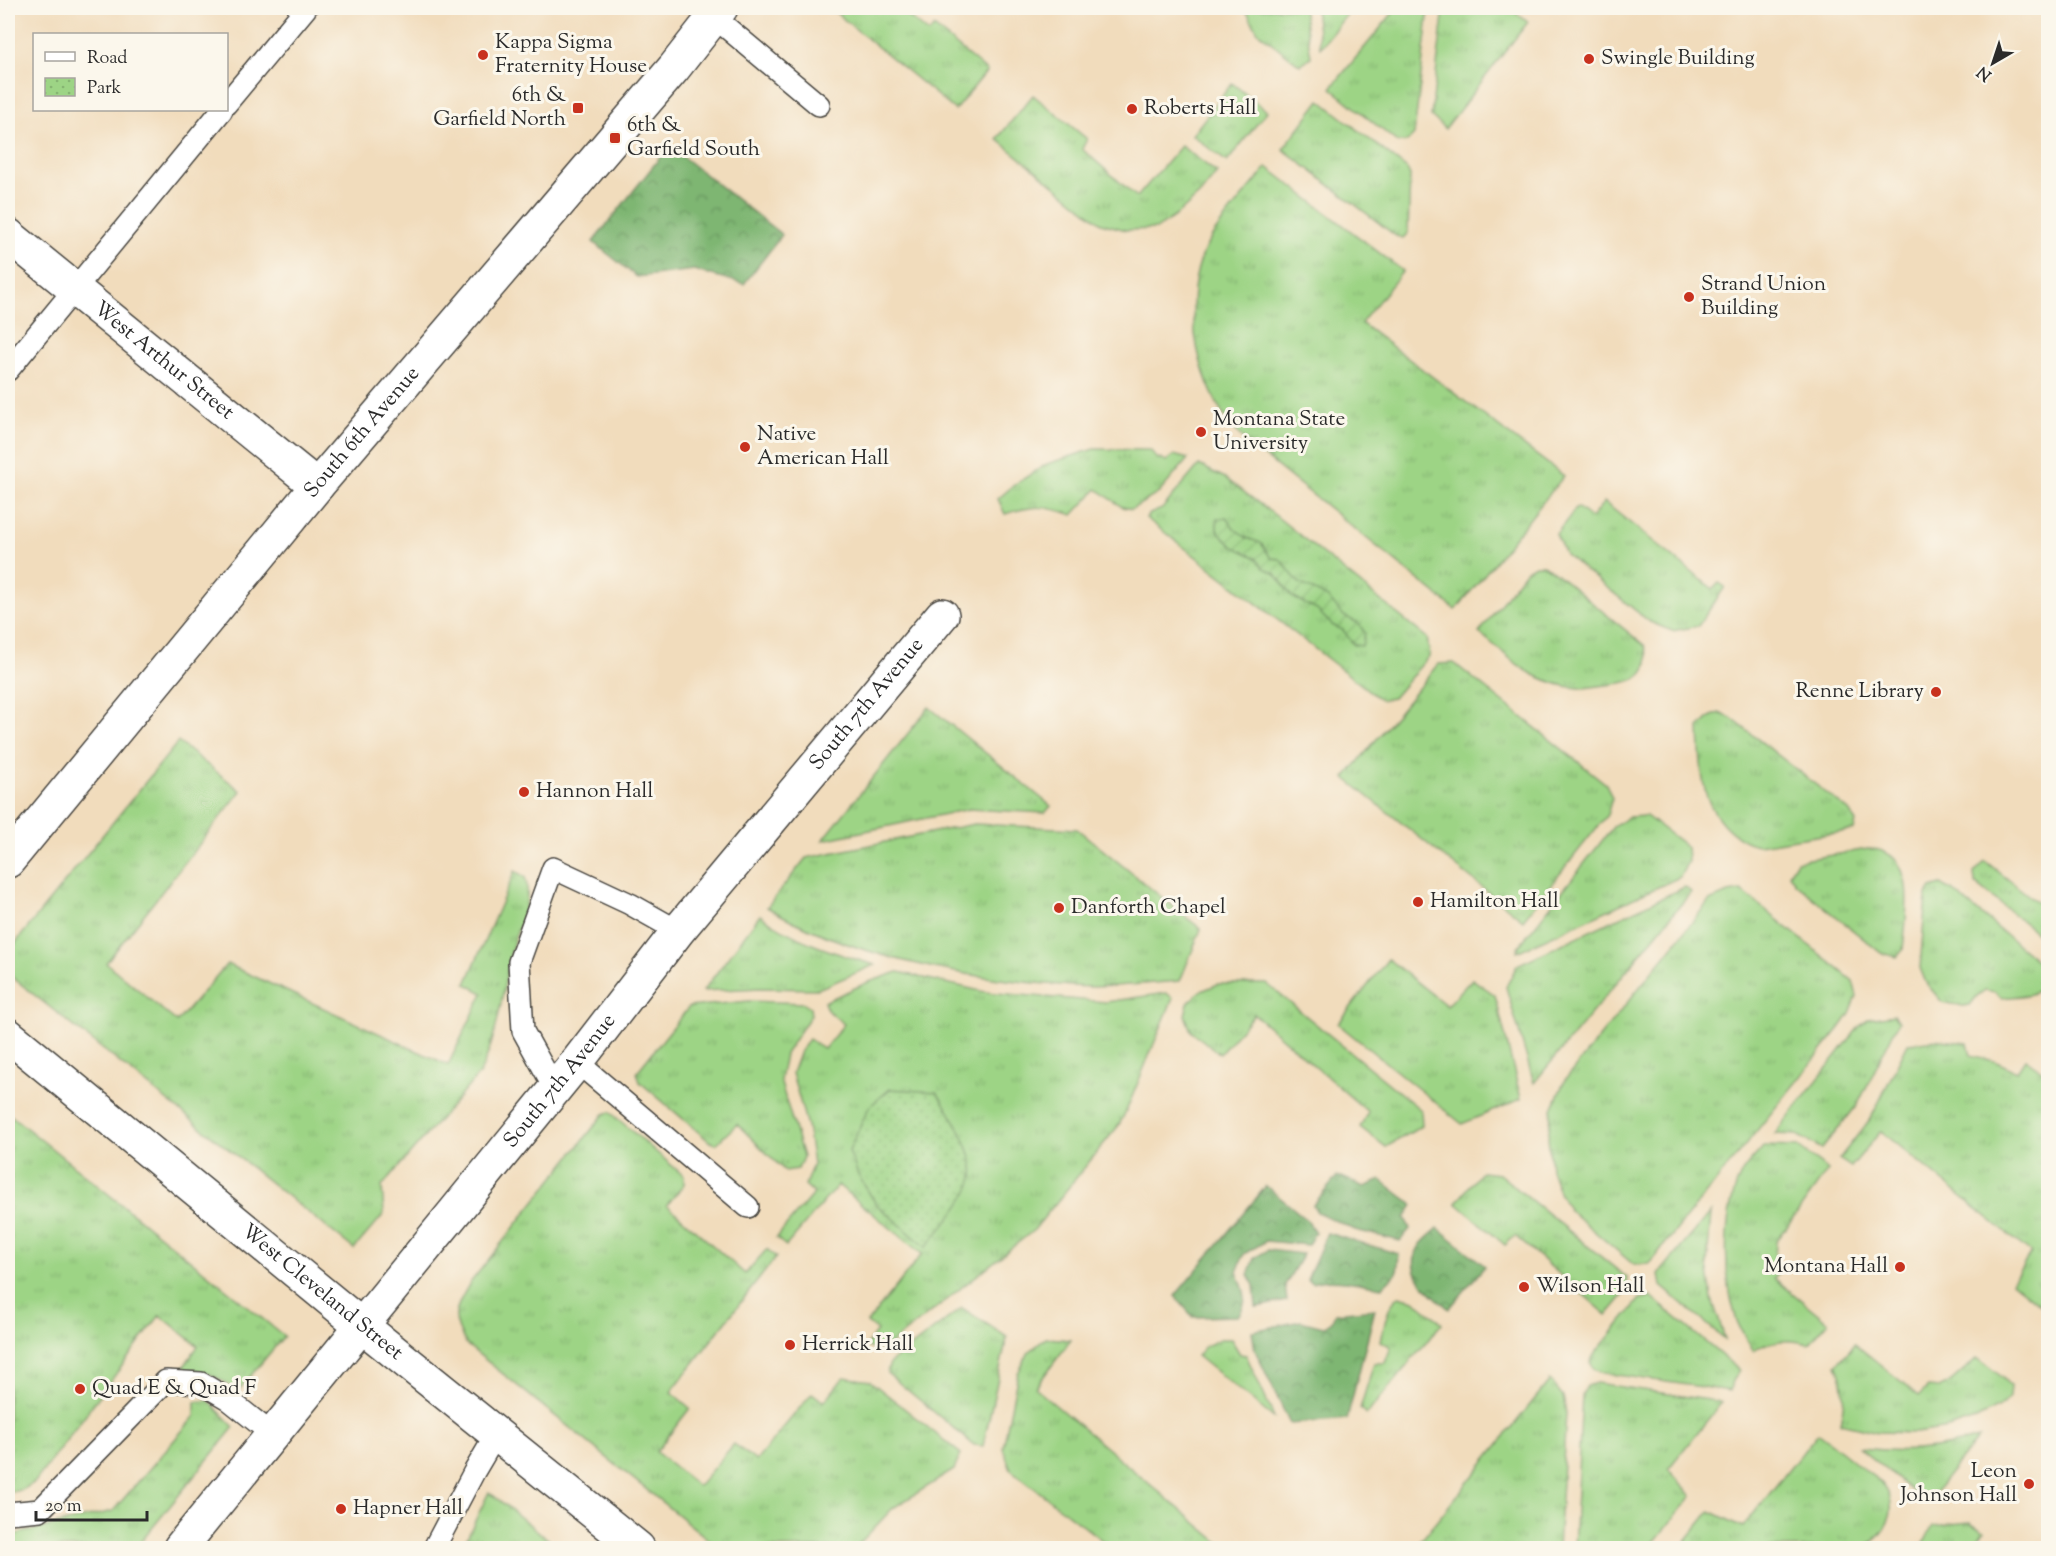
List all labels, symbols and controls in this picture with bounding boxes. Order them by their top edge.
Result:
place label: Kappa Sigma Fraternity House [495,28,647,82]
legend [33,33,228,111]
north arrow [1963,33,2023,93]
place label: Swingle Building [1601,44,1755,74]
text: Road [87,46,127,72]
marker: Kappa Sigma Fraternity House [476,48,490,62]
marker: Swingle Building [1582,52,1596,66]
text: N [1973,60,1997,86]
text: Park [87,76,122,102]
place label: 6th & Garfield North [433,81,566,135]
place label: Roberts Hall [1144,94,1257,124]
marker: 6th & Garfield North [571,101,585,115]
marker: Roberts Hall [1125,102,1139,116]
place label: 6th & Garfield South [627,111,760,165]
marker: 6th & Garfield South [608,131,622,145]
place label: Strand Union Building [1701,270,1826,324]
marker: Strand Union Building [1682,290,1696,304]
street label: West Arthur Street [86,295,240,427]
street label: South 6th Avenue [298,360,427,505]
place label: Montana State University [1213,405,1345,459]
place label: Native American Hall [757,420,889,474]
marker: Montana State University [1194,425,1208,439]
marker: Native American Hall [738,440,752,454]
street label: South 7th Avenue [803,632,932,777]
place label: Renne Library [1795,677,1925,707]
marker: Renne Library [1929,685,1943,699]
place label: Hannon Hall [536,777,653,807]
marker: Hannon Hall [517,785,531,799]
place label: Hamilton Hall [1430,887,1559,917]
place label: Danforth Chapel [1071,893,1226,923]
marker: Hamilton Hall [1411,895,1425,909]
marker: Danforth Chapel [1052,901,1066,915]
street label: South 7th Avenue [497,1008,624,1155]
street label: West Cleveland Street [234,1217,409,1368]
place label: Montana Hall [1764,1252,1888,1282]
marker: Montana Hall [1893,1260,1907,1274]
place label: Wilson Hall [1536,1272,1645,1302]
marker: Wilson Hall [1517,1280,1531,1294]
place label: Herrick Hall [802,1330,913,1360]
marker: Herrick Hall [783,1338,797,1352]
place label: Quad E & Quad F [92,1374,256,1404]
marker: Quad E & Quad F [73,1382,87,1396]
place label: Leon Johnson Hall [1899,1457,2017,1511]
marker: Leon Johnson Hall [2022,1477,2036,1491]
scale bar [36,1484,147,1522]
text: 20 m [45,1494,82,1520]
place label: Hapner Hall [353,1494,463,1524]
marker: Hapner Hall [334,1502,348,1516]

